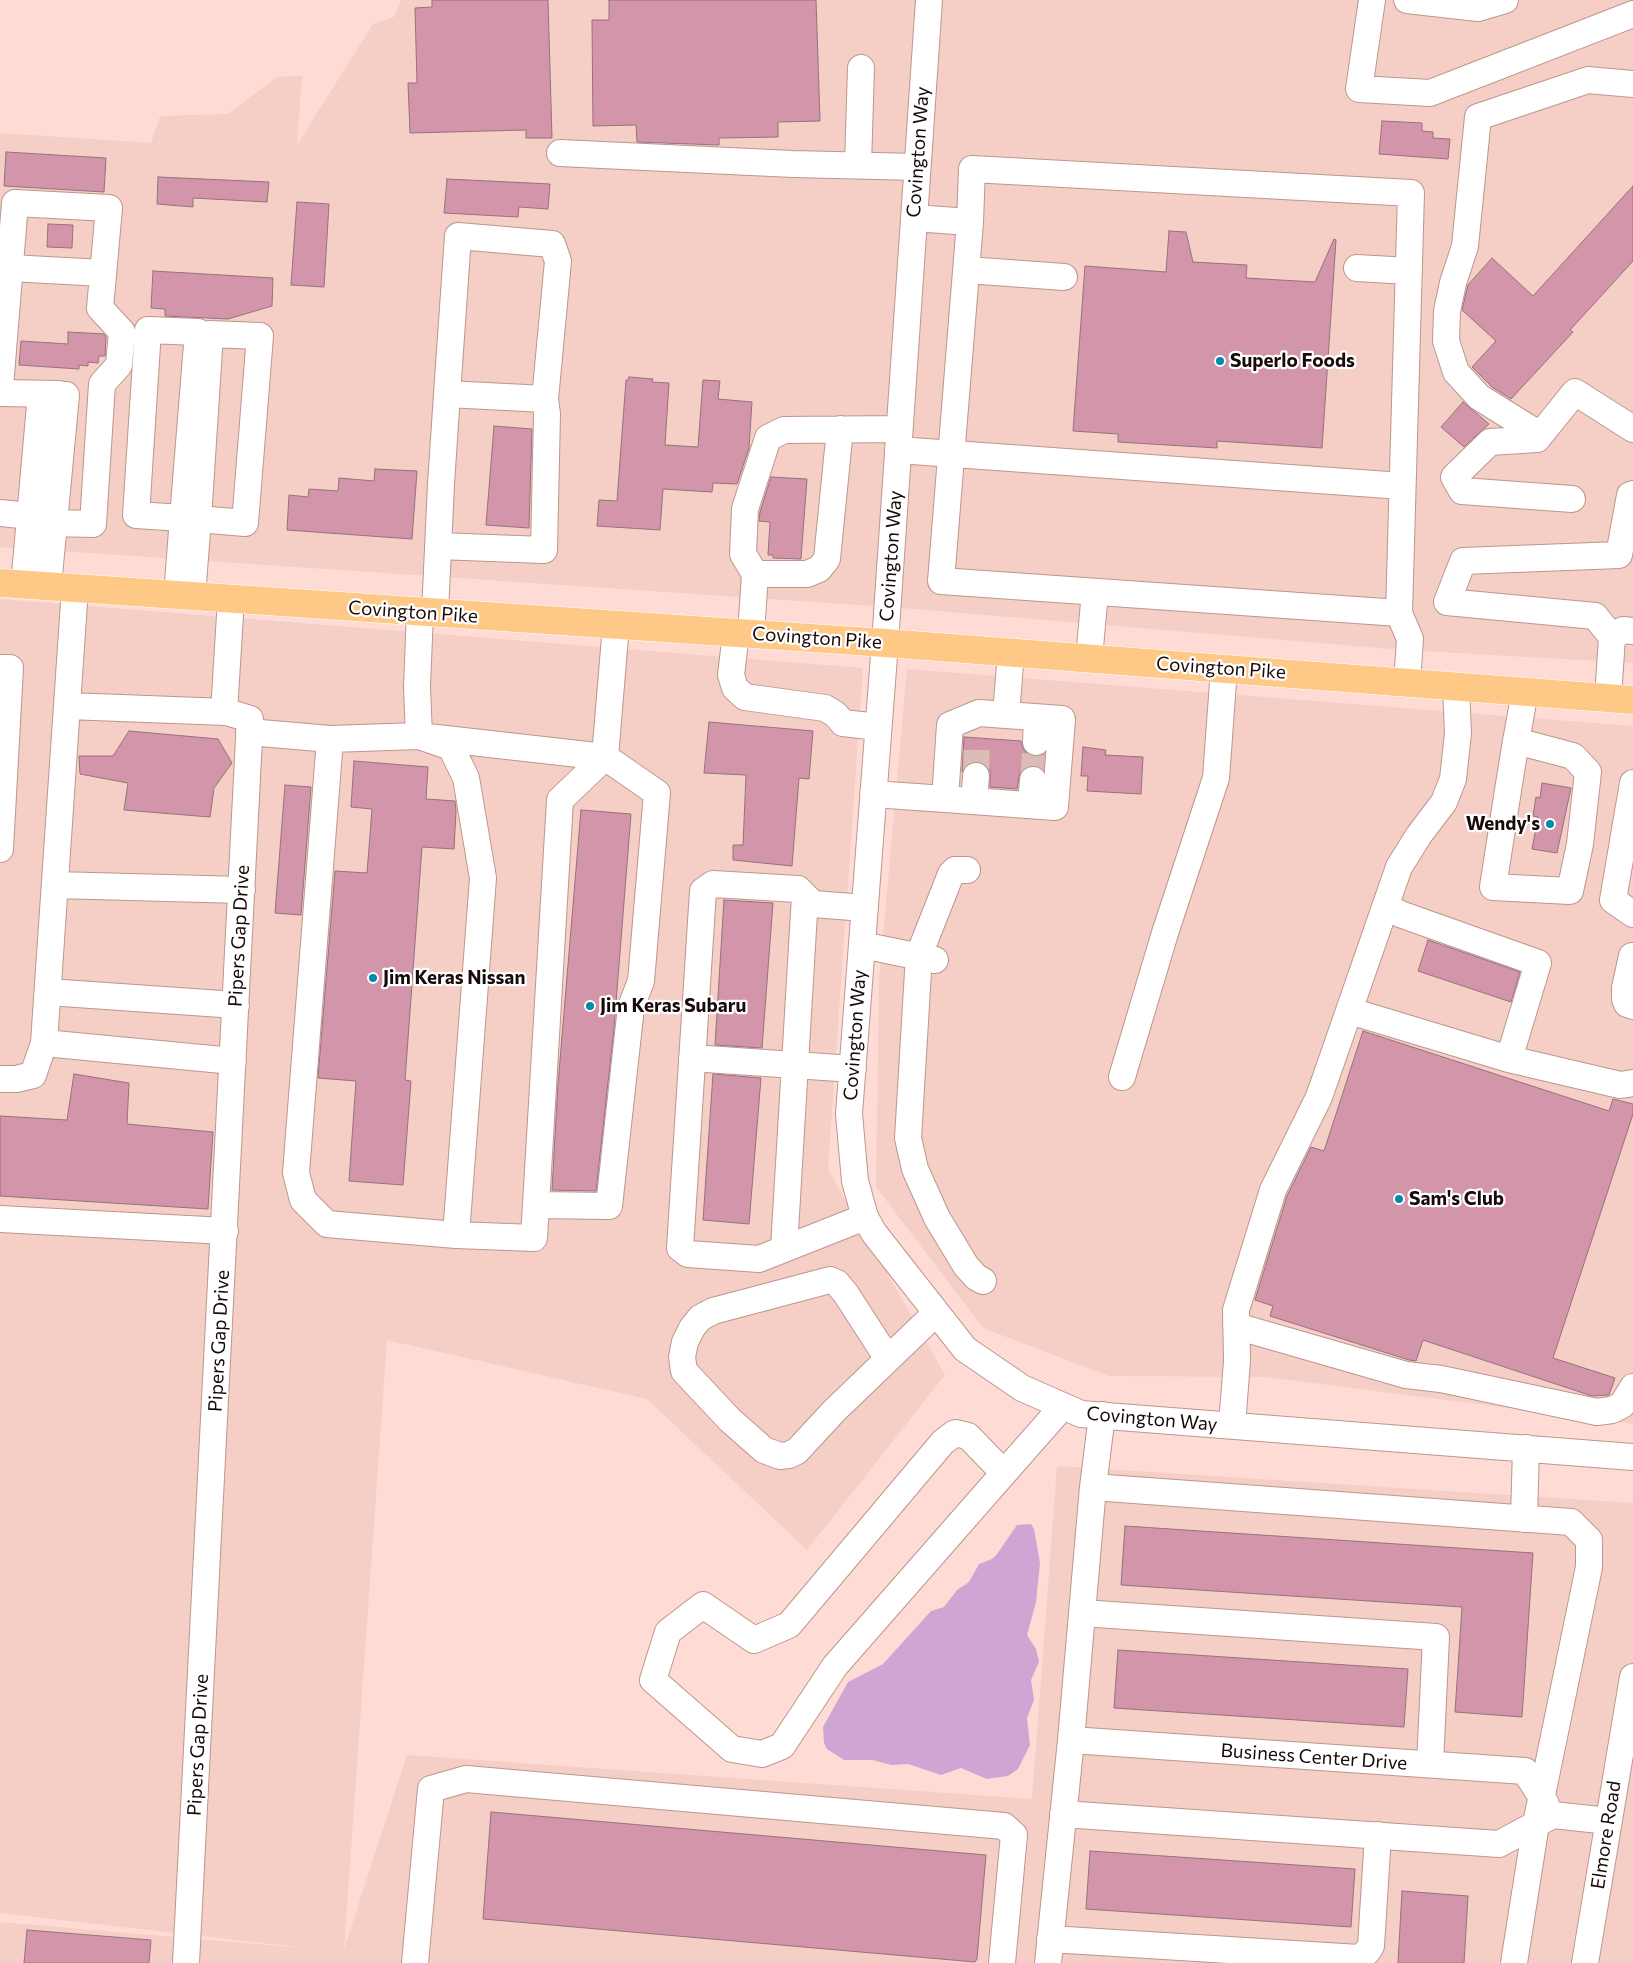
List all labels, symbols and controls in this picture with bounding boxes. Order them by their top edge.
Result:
street label: Covington Way [902,86,934,218]
place label: Superlo Foods [1230,350,1355,372]
marker: Superlo Foods [1214,355,1226,367]
street label: Covington Way [875,490,907,622]
street label: Covington Pike [347,596,479,628]
street label: Covington Pike [751,622,883,654]
street label: Covington Pike [1155,652,1287,684]
place label: Wendy's [1466,813,1540,835]
marker: Wendy's [1544,818,1556,830]
street label: Pipers Gap Drive [224,864,254,1008]
place label: Jim Keras Nissan [383,967,525,989]
street label: Covington Way [839,969,871,1101]
marker: Jim Keras Nissan [367,972,379,984]
place label: Jim Keras Subaru [600,995,746,1017]
marker: Jim Keras Subaru [584,1000,596,1012]
place label: Sam's Club [1409,1188,1504,1210]
marker: Sam's Club [1393,1193,1405,1205]
street label: Pipers Gap Drive [204,1269,234,1413]
street label: Covington Way [1086,1402,1218,1436]
street label: Pipers Gap Drive [183,1673,213,1817]
street label: Business Center Drive [1220,1739,1408,1775]
street label: Elmore Road [1586,1779,1626,1891]

